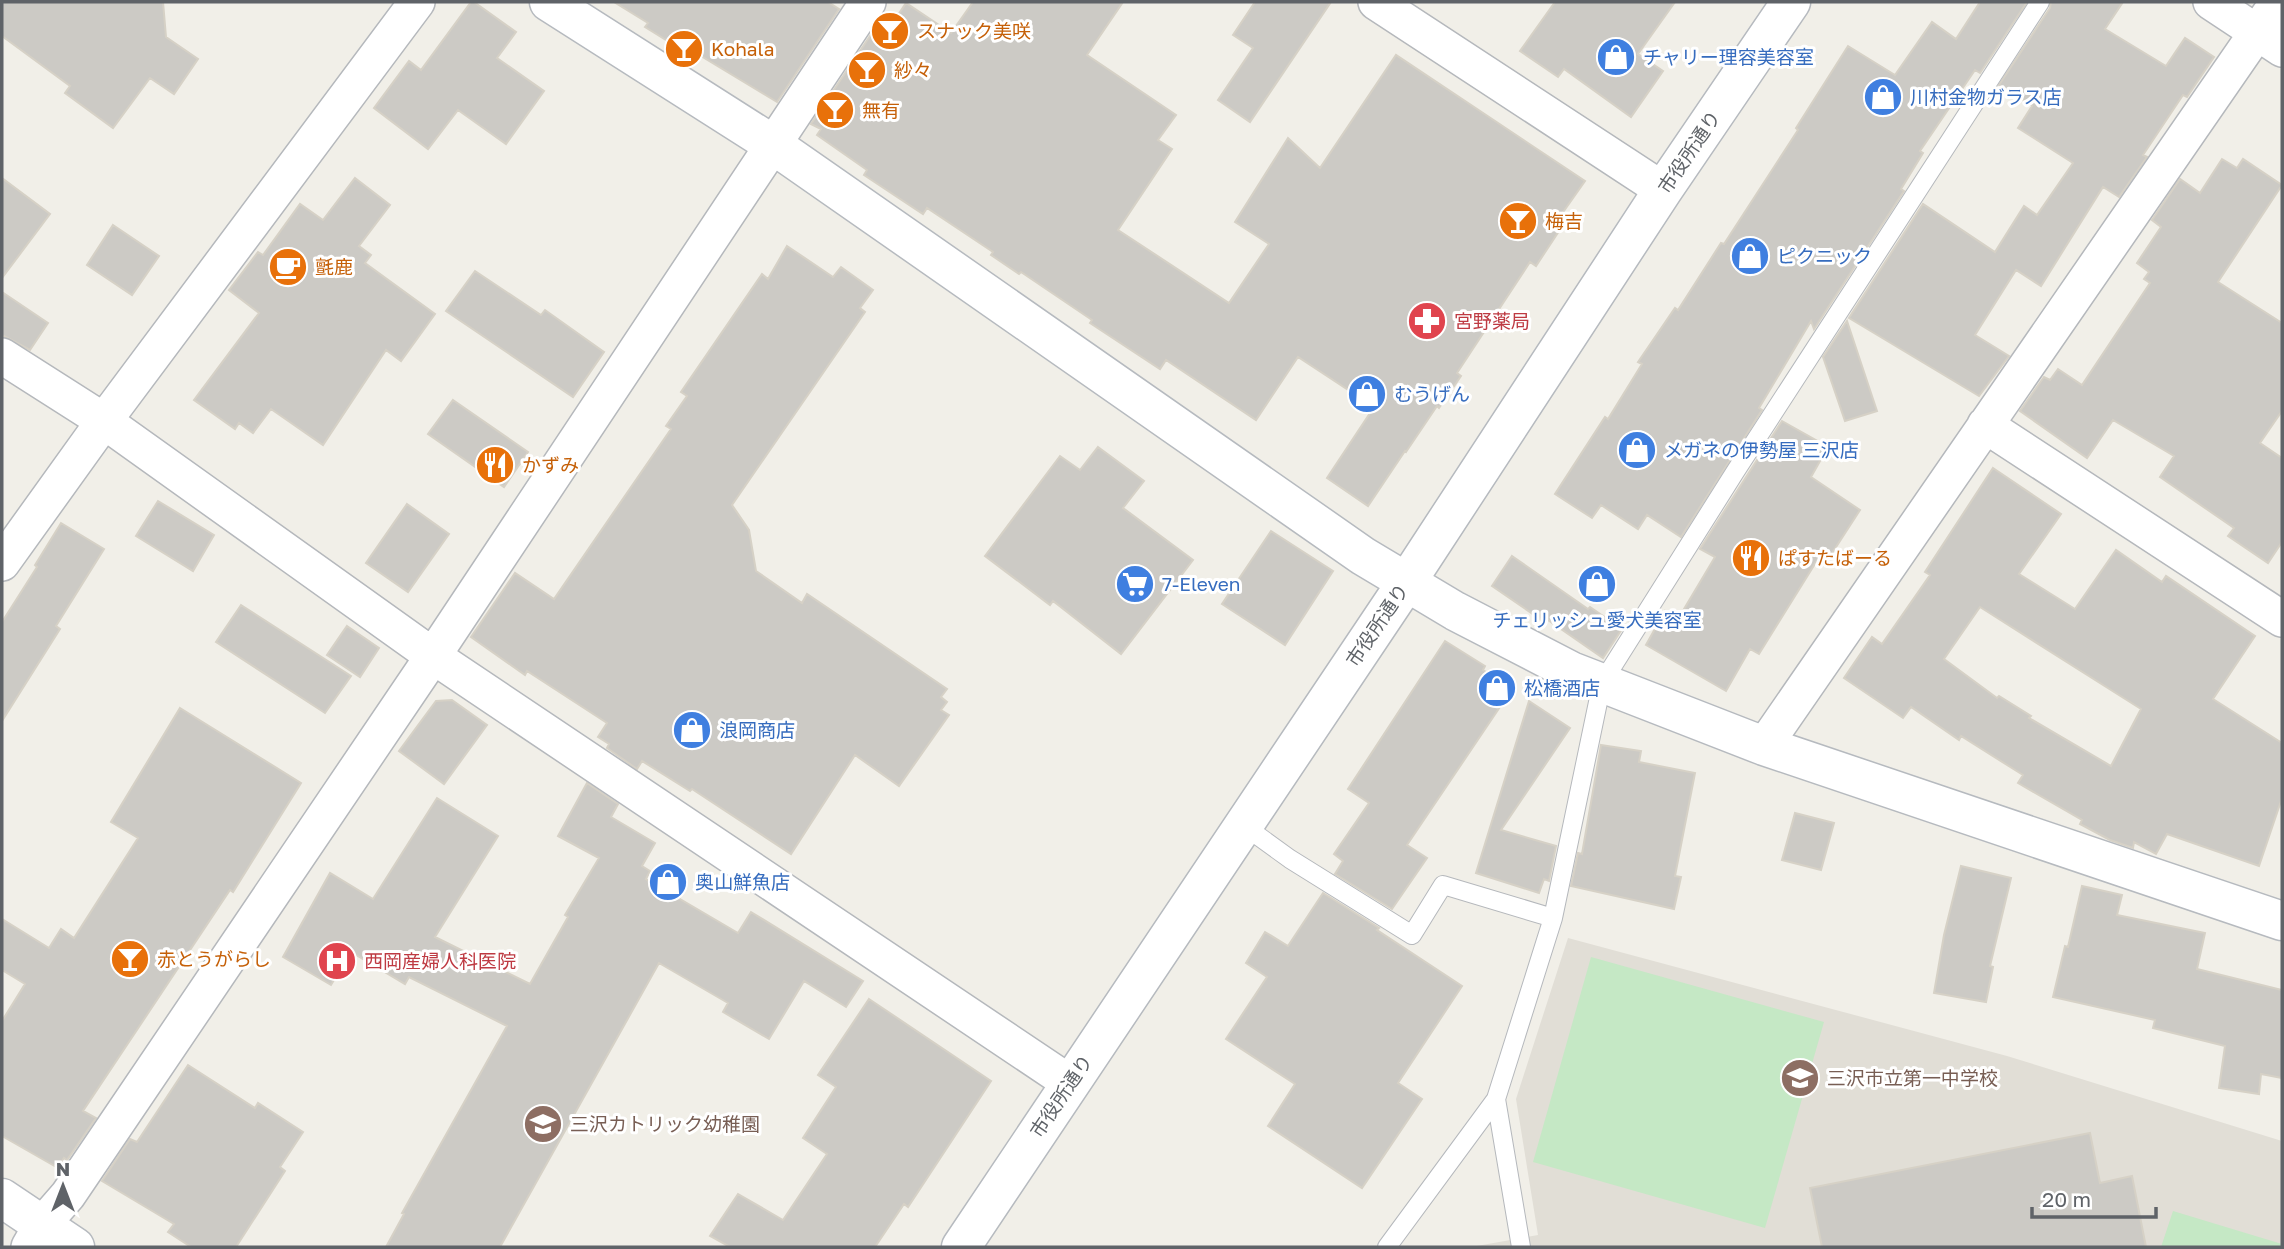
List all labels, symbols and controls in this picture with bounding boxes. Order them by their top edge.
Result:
bar icon: スナック美咲 [869,10,911,52]
place label: スナック美咲 [917,19,1031,42]
bar icon: Kohala [663,28,705,70]
shop icon: チャリー理容美容室 [1595,36,1637,78]
place label: Kohala [711,37,774,60]
place label: チャリー理容美容室 [1643,45,1814,68]
bar icon: 紗々 [846,49,888,91]
place label: 紗々 [894,58,932,81]
shop icon: 川村金物ガラス店 [1862,76,1904,118]
place label: 川村金物ガラス店 [1910,85,2062,108]
bar icon: 無有 [814,89,856,131]
place label: 無有 [862,98,900,121]
street label: 市役所通り [1652,106,1725,198]
bar icon: 梅吉 [1497,200,1539,242]
place label: 梅吉 [1545,209,1583,232]
shop icon: ピクニック [1729,235,1771,277]
place label: ピクニック [1777,244,1872,267]
cafe icon: 氈鹿 [267,246,309,288]
place label: 氈鹿 [315,255,353,278]
pharmacy icon: 宮野薬局 [1406,300,1448,342]
place label: 宮野薬局 [1454,309,1530,332]
shop icon: むうげん [1346,373,1388,415]
place label: むうげん [1394,382,1470,405]
shop icon: メガネの伊勢屋 三沢店 [1616,429,1658,471]
place label: メガネの伊勢屋 三沢店 [1664,438,1859,461]
restaurant icon: かずみ [474,444,516,486]
place label: かずみ [522,453,579,476]
restaurant icon: ぱすたばーる [1730,537,1772,579]
place label: ぱすたばーる [1778,546,1892,569]
supermarket icon: 7-Eleven [1114,563,1156,605]
shop icon: チェリッシュ愛犬美容室 [1576,563,1618,605]
place label: 7-Eleven [1162,572,1240,595]
street label: 市役所通り [1340,579,1413,671]
place label: チェリッシュ愛犬美容室 [1492,608,1702,631]
shop icon: 松橋酒店 [1476,667,1518,709]
place label: 松橋酒店 [1524,676,1600,699]
shop icon: 浪岡商店 [671,709,713,751]
place label: 浪岡商店 [719,718,795,741]
shop icon: 奥山鮮魚店 [647,861,689,903]
place label: 奥山鮮魚店 [695,870,790,893]
bar icon: 赤とうがらし [109,938,151,980]
hospital icon: 西岡産婦人科医院 [316,940,358,982]
place label: 赤とうがらし [157,947,271,970]
place label: 西岡産婦人科医院 [364,949,516,972]
street label: 市役所通り [1024,1050,1097,1142]
school or university icon: 三沢市立第一中学校 [1779,1057,1821,1099]
place label: 三沢市立第一中学校 [1827,1066,1998,1089]
school or university icon: 三沢カトリック幼稚園 [522,1103,564,1145]
place label: 三沢カトリック幼稚園 [570,1112,760,1135]
north arrow [28,1151,98,1221]
text: N [56,1157,70,1180]
scale bar [2032,1176,2156,1220]
text: 20 m [2042,1186,2091,1212]

